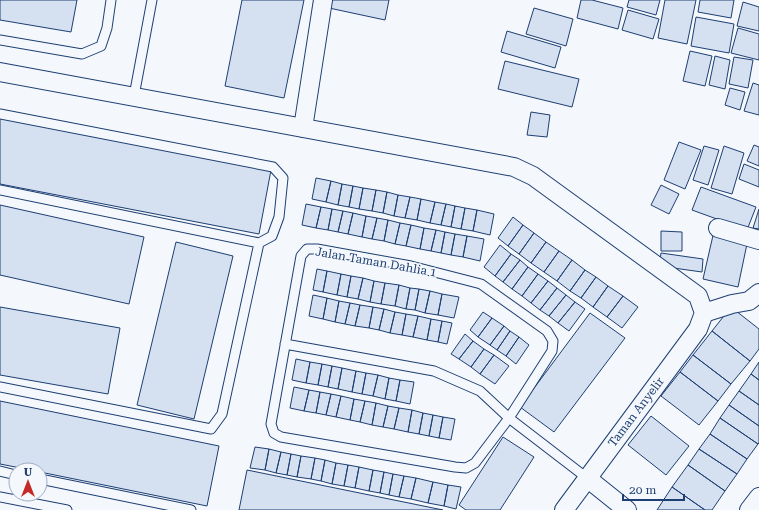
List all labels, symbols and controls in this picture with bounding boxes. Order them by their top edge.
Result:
street label: Jalan Taman Dahlia 1 [314,244,438,280]
street label: Taman Anyelir [605,374,667,450]
north arrow [8,462,48,502]
text: U [24,466,33,479]
scale bar [623,476,684,502]
text: 20 m [629,483,656,497]

